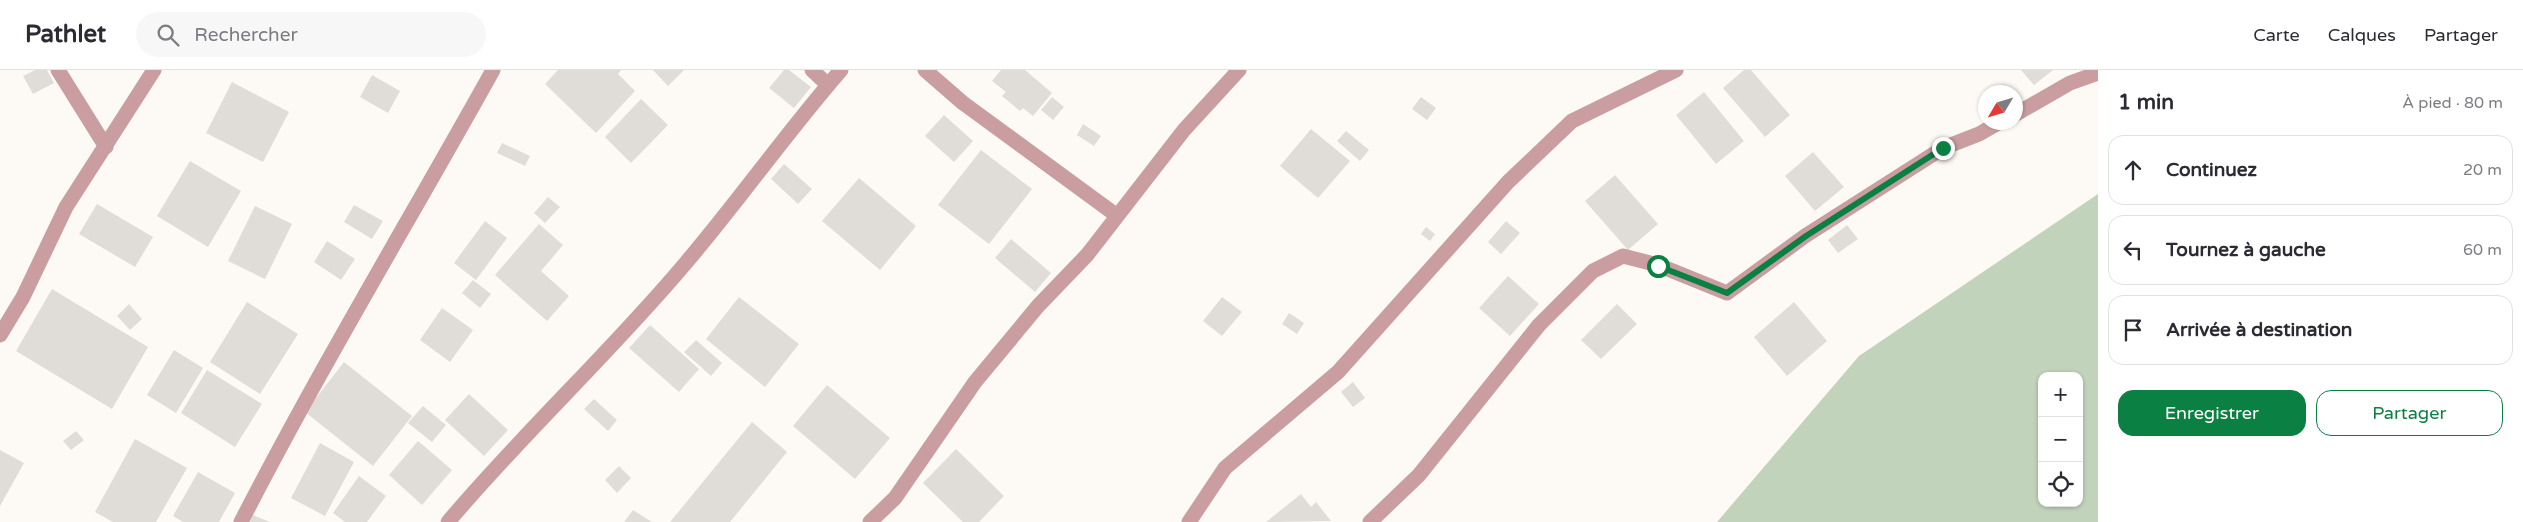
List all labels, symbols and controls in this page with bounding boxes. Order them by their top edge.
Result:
search box [136,12,486,57]
text: Pathlet [25,20,106,49]
icon: search [154,21,182,49]
text: Rechercher [194,24,298,46]
text: Carte [2253,24,2300,46]
text: Calques [2328,24,2396,46]
text: Partager [2424,24,2498,46]
north arrow [1978,85,2023,130]
text: 1 min [2118,90,2174,115]
text: À pied · 80 m [2402,93,2503,113]
route end [1932,137,1955,160]
icon: ahead [2119,156,2147,184]
text: Continuez [2166,159,2257,181]
text: 20 m [2463,160,2502,180]
icon: left [2119,236,2147,264]
text: Tournez à gauche [2166,239,2326,261]
text: 60 m [2463,240,2502,260]
route start [1647,255,1670,278]
icon: arrive [2119,316,2147,344]
text: Arrivée à destination [2166,319,2352,341]
map controls [2038,372,2083,507]
button: + [2038,372,2083,417]
button: Enregistrer [2118,390,2306,436]
button: Partager [2316,390,2503,436]
button: − [2038,417,2083,462]
button: locate [2038,462,2083,507]

